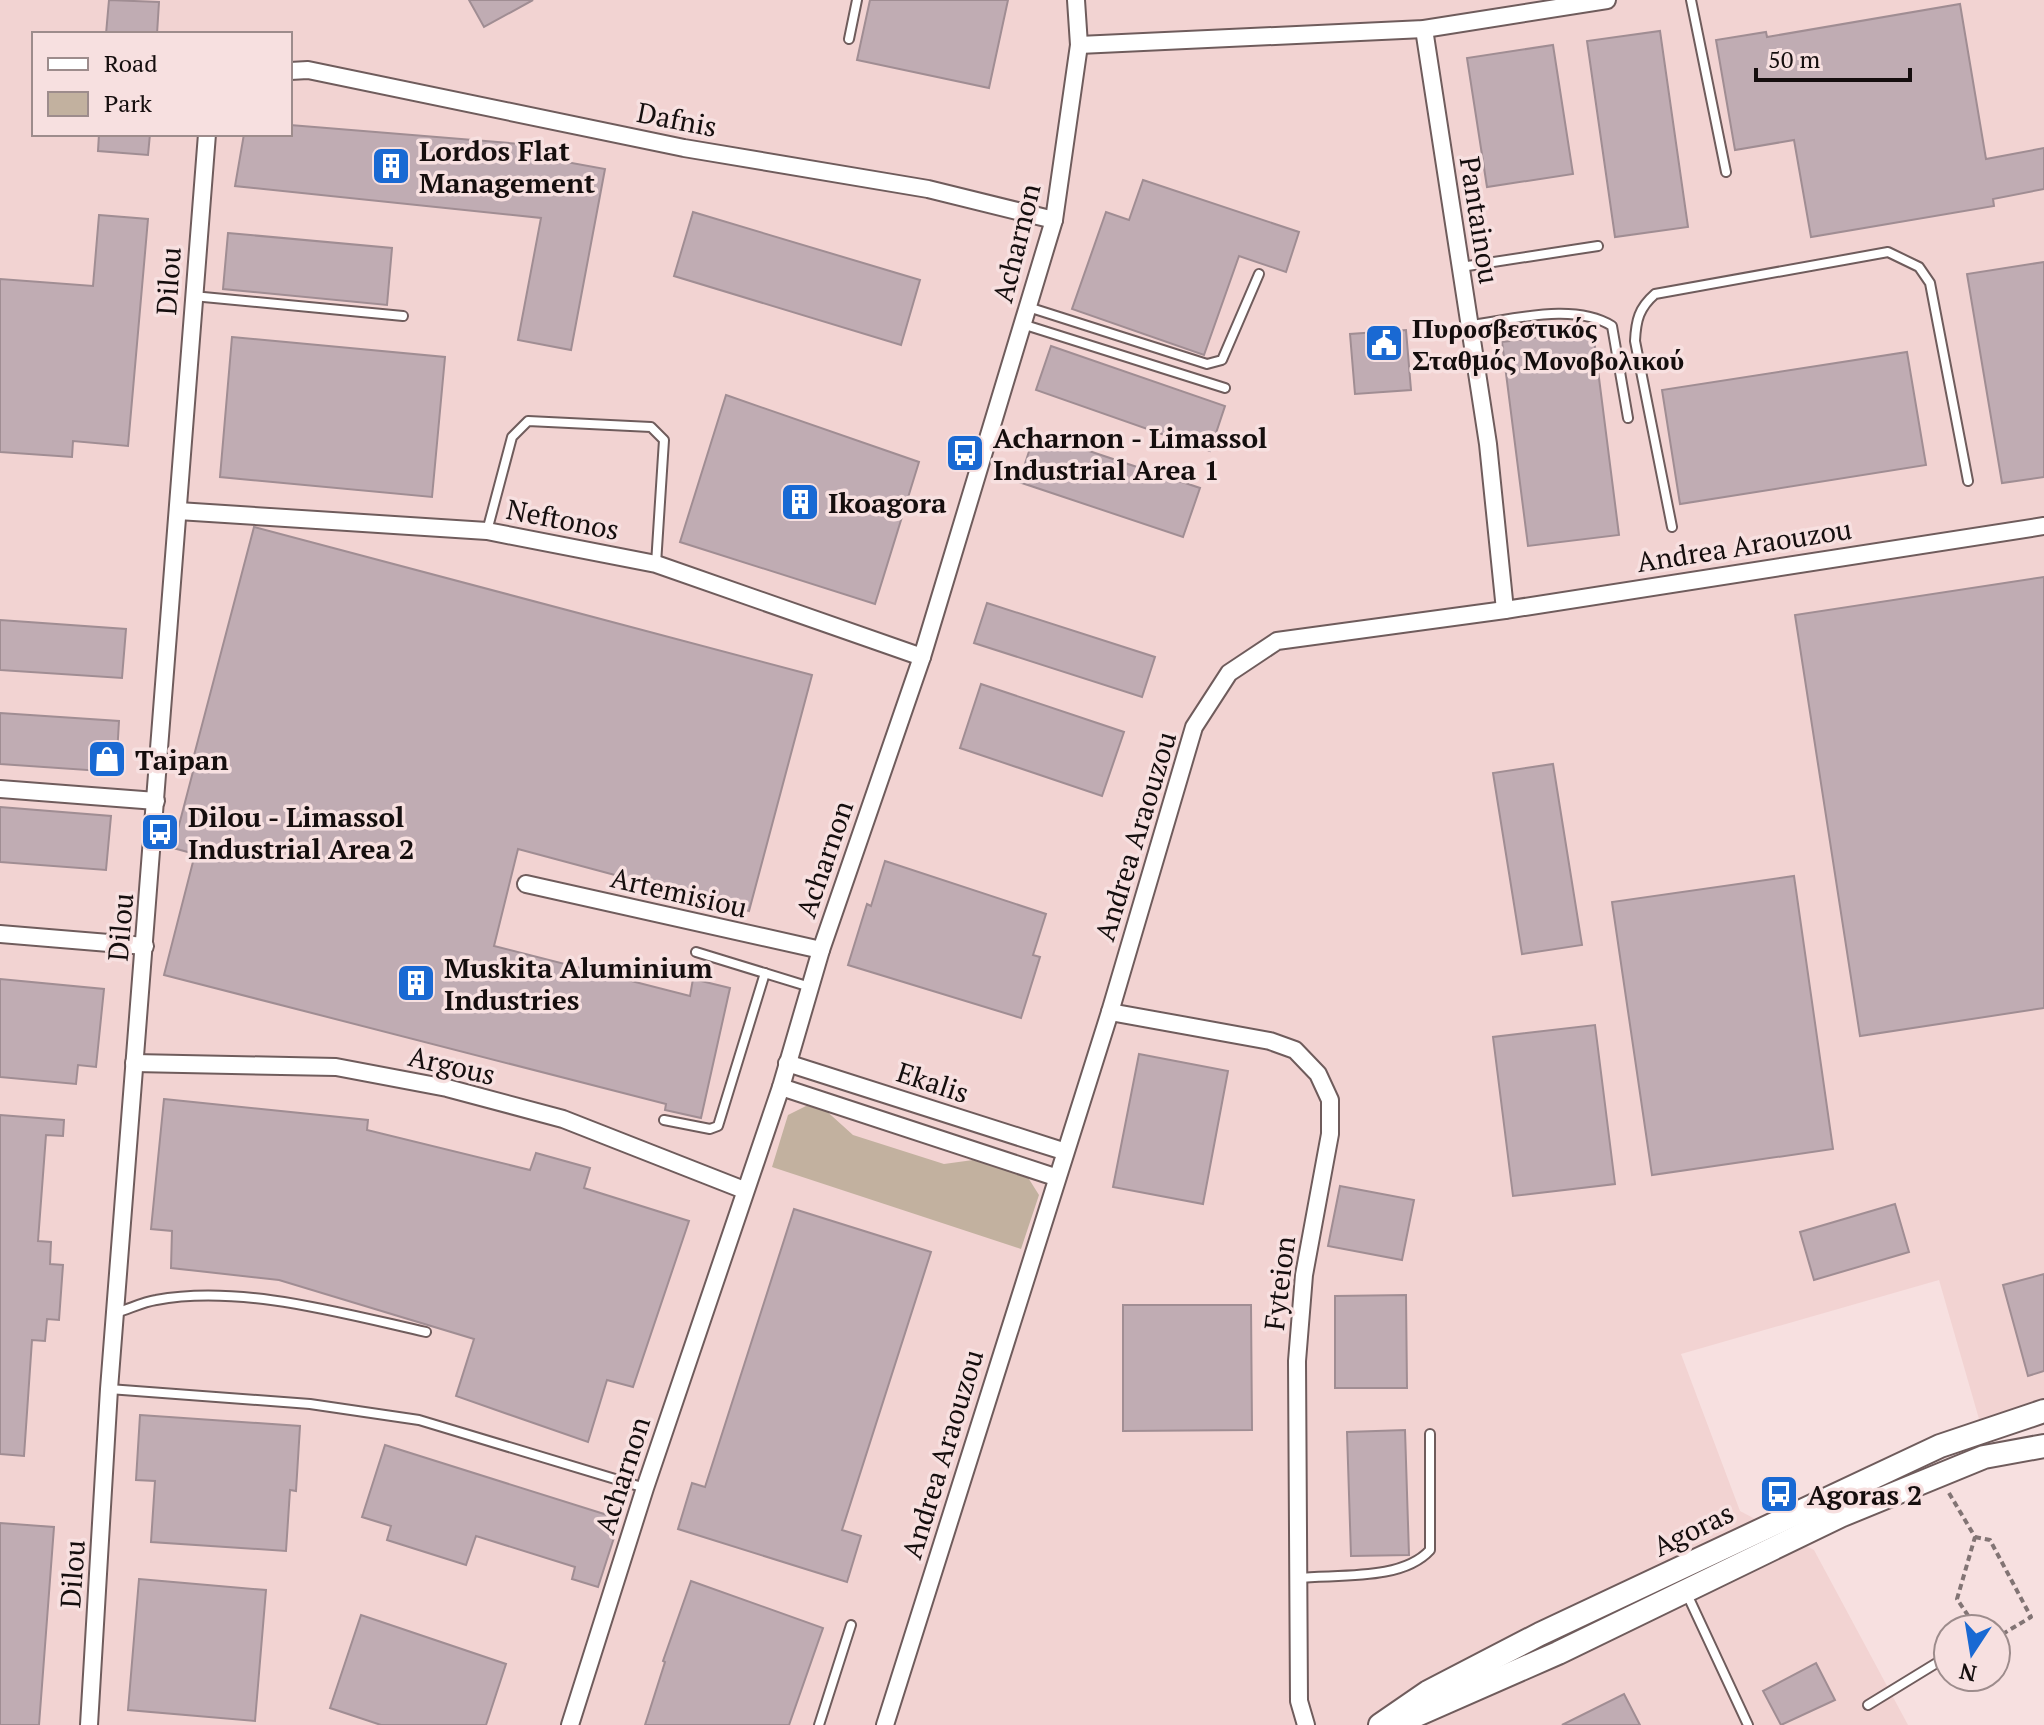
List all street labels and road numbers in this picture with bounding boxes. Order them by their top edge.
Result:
street label: Dafnis [634,93,720,145]
street label: Pantainou [1452,154,1508,286]
street label: Acharnon [983,179,1049,306]
street label: Dilou [147,246,189,316]
street label: Neftonos [504,490,622,548]
street label: Andrea Araouzou [1634,510,1854,580]
street label: Andrea Araouzou [1086,727,1184,945]
street label: Acharnon [787,795,861,922]
street label: Artemisiou [607,858,751,926]
street label: Dilou [99,891,141,963]
street label: Argous [405,1037,499,1093]
street label: Ekalis [892,1053,974,1111]
street label: Fyteion [1255,1234,1303,1332]
street label: Andrea Araouzou [893,1345,991,1563]
street label: Acharnon [586,1411,658,1538]
street label: Agoras [1647,1494,1739,1564]
street label: Dilou [51,1539,93,1609]

